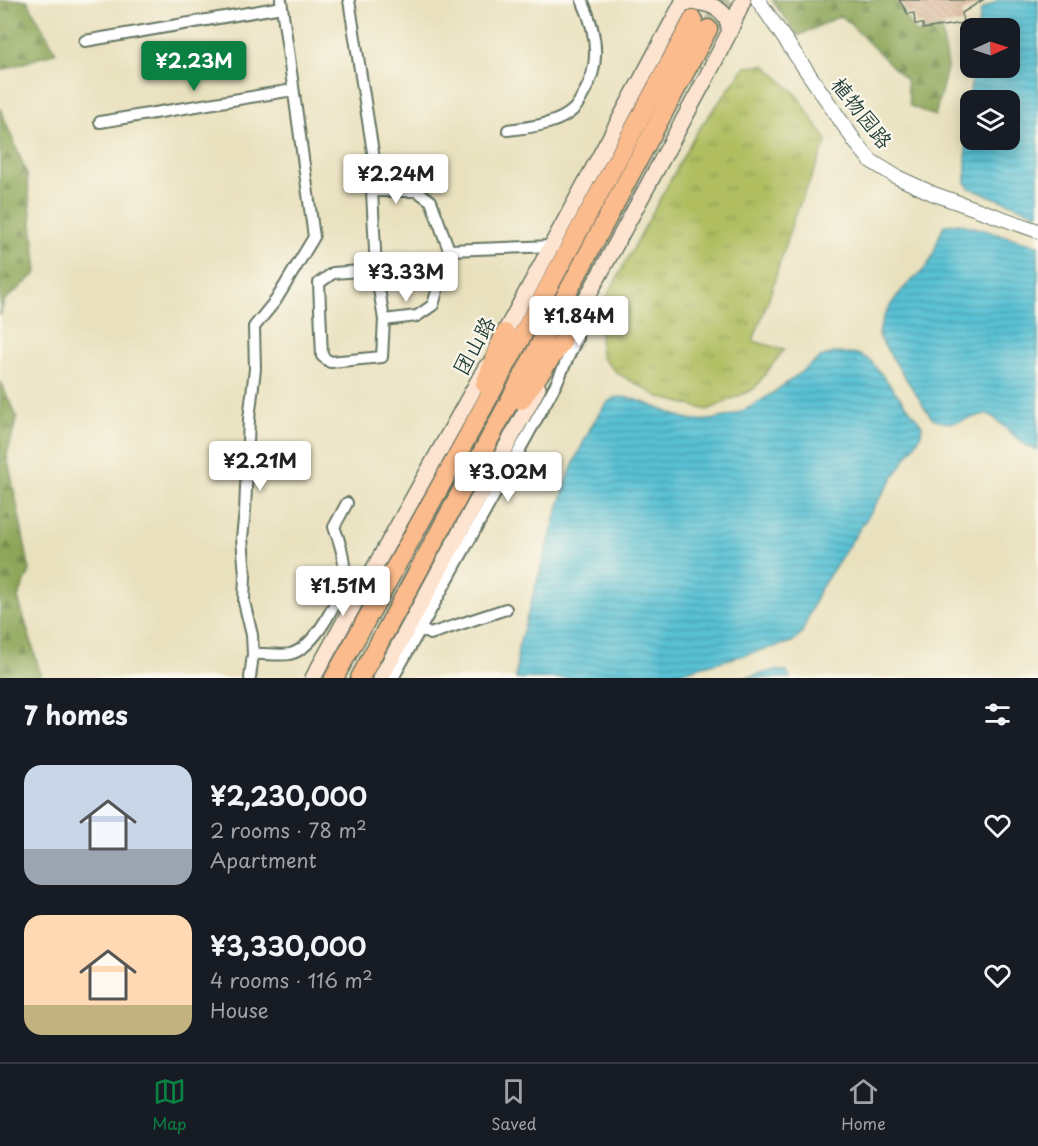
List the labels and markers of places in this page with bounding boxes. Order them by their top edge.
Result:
pin: ¥2.23M [145,41,243,92]
pin: ¥2.24M [347,154,445,205]
pin: ¥3.33M [357,252,455,303]
pin: ¥1.84M [530,296,628,347]
pin: ¥2.21M [211,441,309,492]
pin: ¥3.02M [459,452,557,503]
pin: ¥1.51M [294,566,392,617]

